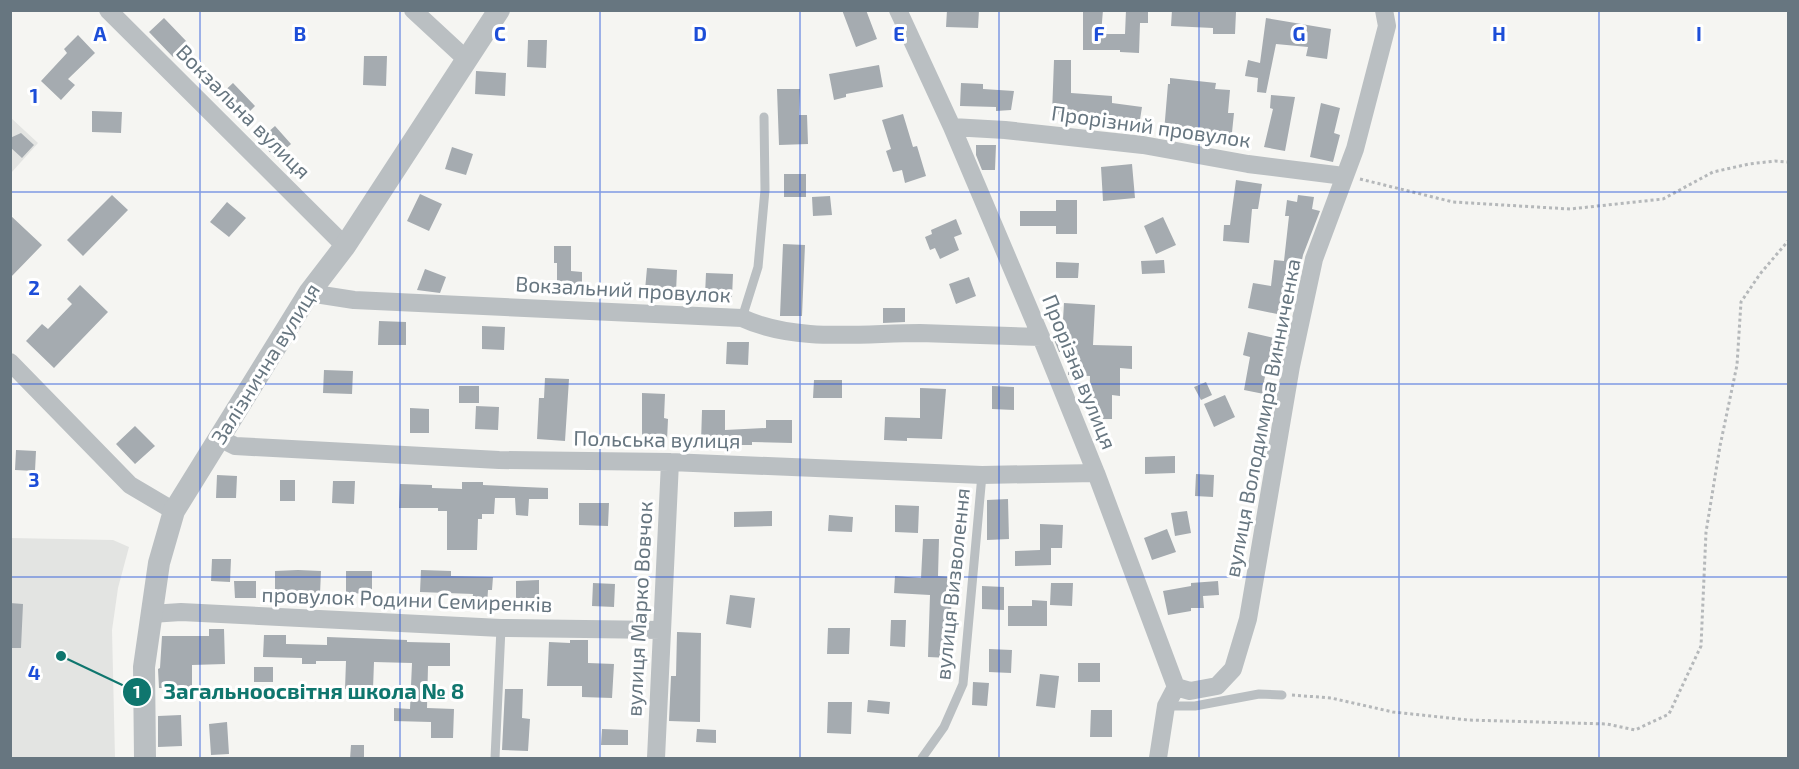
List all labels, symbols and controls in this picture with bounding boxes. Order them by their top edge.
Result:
text: A [93,21,107,45]
text: B [294,21,306,45]
text: C [494,21,506,45]
text: D [693,21,707,45]
text: E [893,21,905,45]
text: F [1093,21,1105,45]
text: G [1293,21,1305,45]
text: H [1492,21,1506,45]
text: I [1696,21,1702,45]
street label: Вокзальна вулиця [171,39,316,184]
text: 1 [30,83,38,107]
street label: Прорізний провулок [1050,99,1253,153]
street label: вулиця Володимира Винниченка [1218,256,1306,579]
street label: Вокзальний провулок [515,270,731,308]
text: 2 [28,275,40,299]
street label: Залізнична вулиця [205,278,325,449]
street label: Прорізна вулиця [1037,290,1123,453]
street label: Польська вулиця [573,425,741,453]
text: 3 [28,467,40,491]
street label: вулиця Визволення [929,487,975,681]
street label: вулиця Марко Вовчок [620,501,658,717]
street label: провулок Родини Семиренків [261,581,553,617]
text: 4 [28,660,41,684]
callout: Загальноосвітня школа № 8 [122,672,477,712]
text: Загальноосвітня школа № 8 [164,677,464,703]
text: 1 [133,680,141,702]

